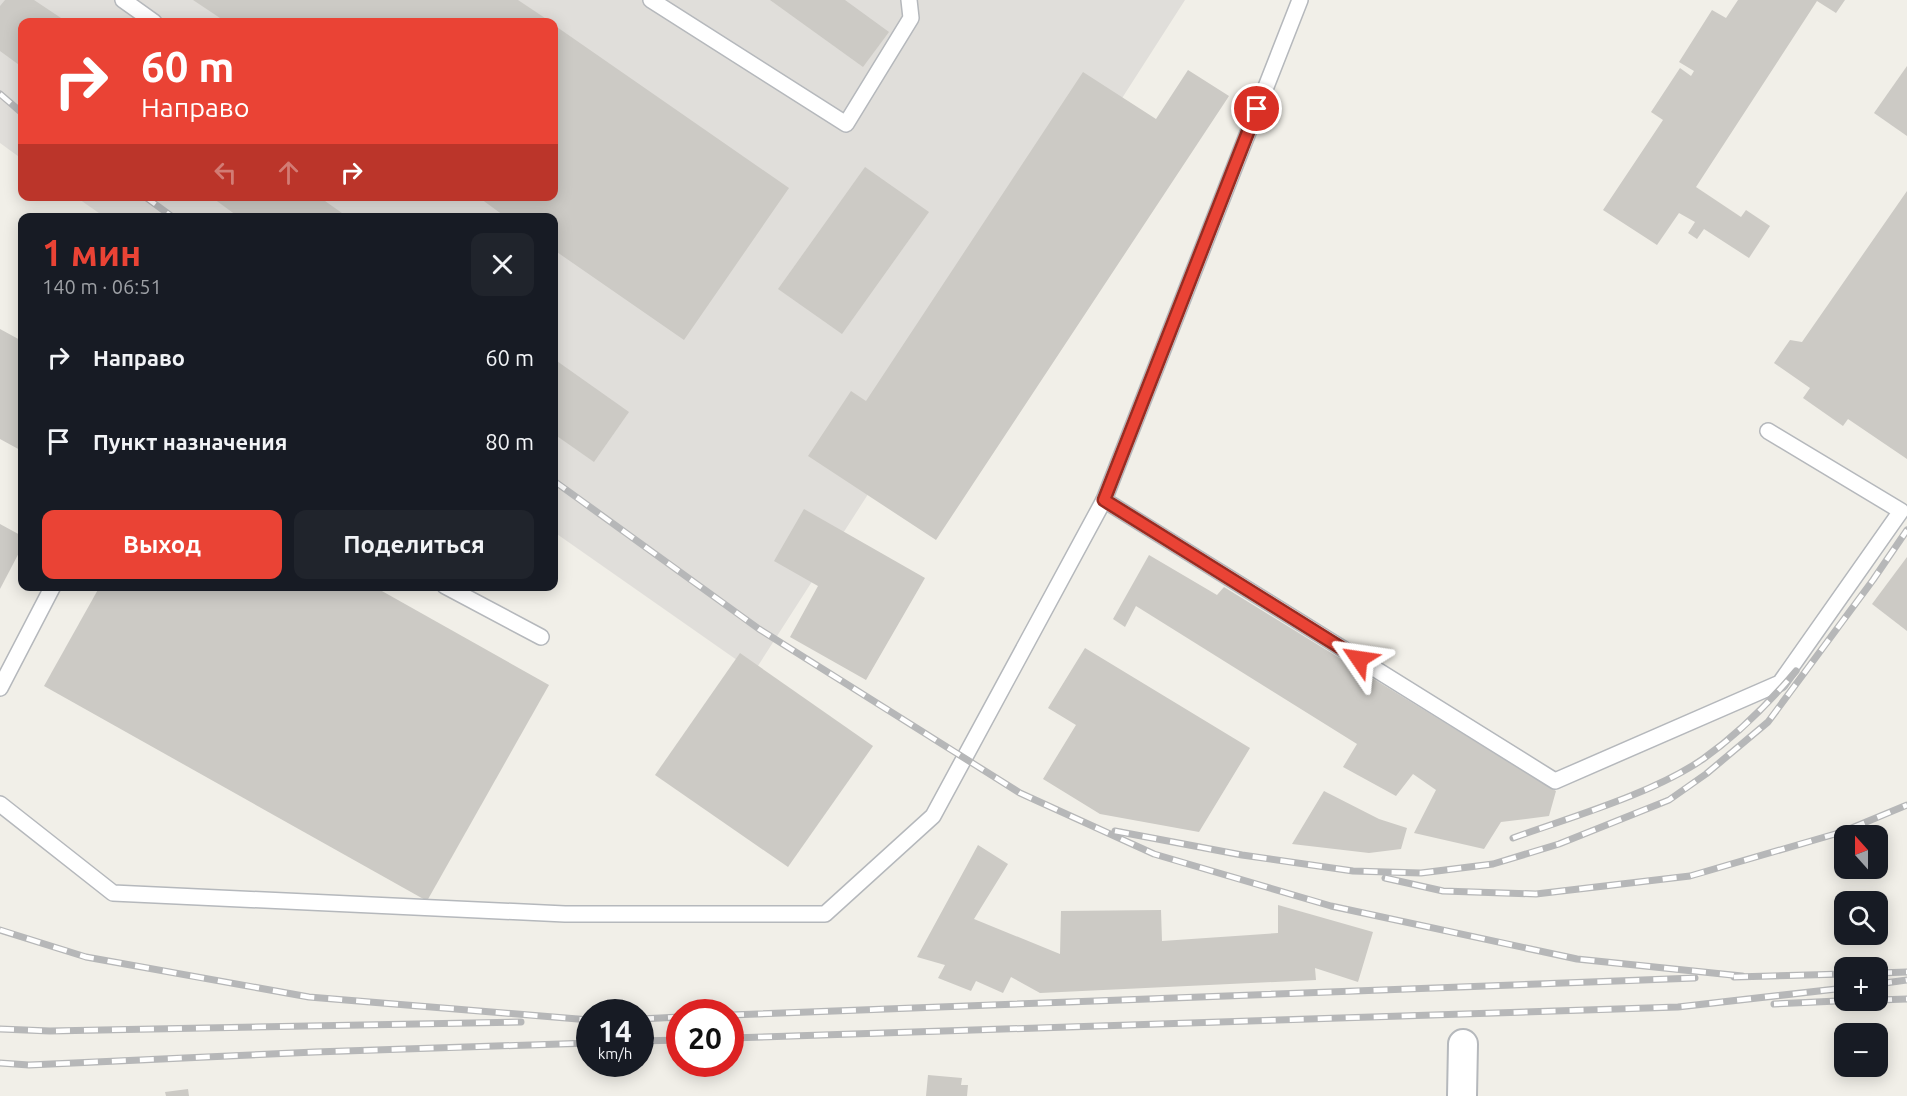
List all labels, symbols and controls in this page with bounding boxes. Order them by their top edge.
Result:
icon: right [42,42,120,120]
text: 60 m [141,43,235,90]
pin [1231,83,1282,134]
text: Направо [141,92,250,122]
icon: arrive [1240,92,1273,125]
icon: left [209,156,242,189]
icon: ahead [272,156,305,189]
icon: right [335,156,368,189]
text: 1 мин [42,232,141,273]
button: close [471,233,534,296]
text: 140 m · 06:51 [42,275,162,298]
icon: right [42,341,75,374]
text: Направо [93,345,185,370]
text: 60 m [485,345,534,370]
icon: arrive [42,425,75,458]
text: Пункт назначения [93,429,287,454]
text: 80 m [485,429,534,454]
button: Выход [42,510,282,579]
button: Поделиться [294,510,534,579]
position arrow [1327,627,1391,691]
north arrow [1834,825,1888,879]
map controls [1834,825,1888,1077]
button: search [1834,891,1888,945]
button: + [1834,957,1888,1011]
speed limit sign: 20 [666,999,744,1077]
text: 14 [598,1014,632,1048]
button: − [1834,1023,1888,1077]
text: km/h [598,1045,632,1062]

